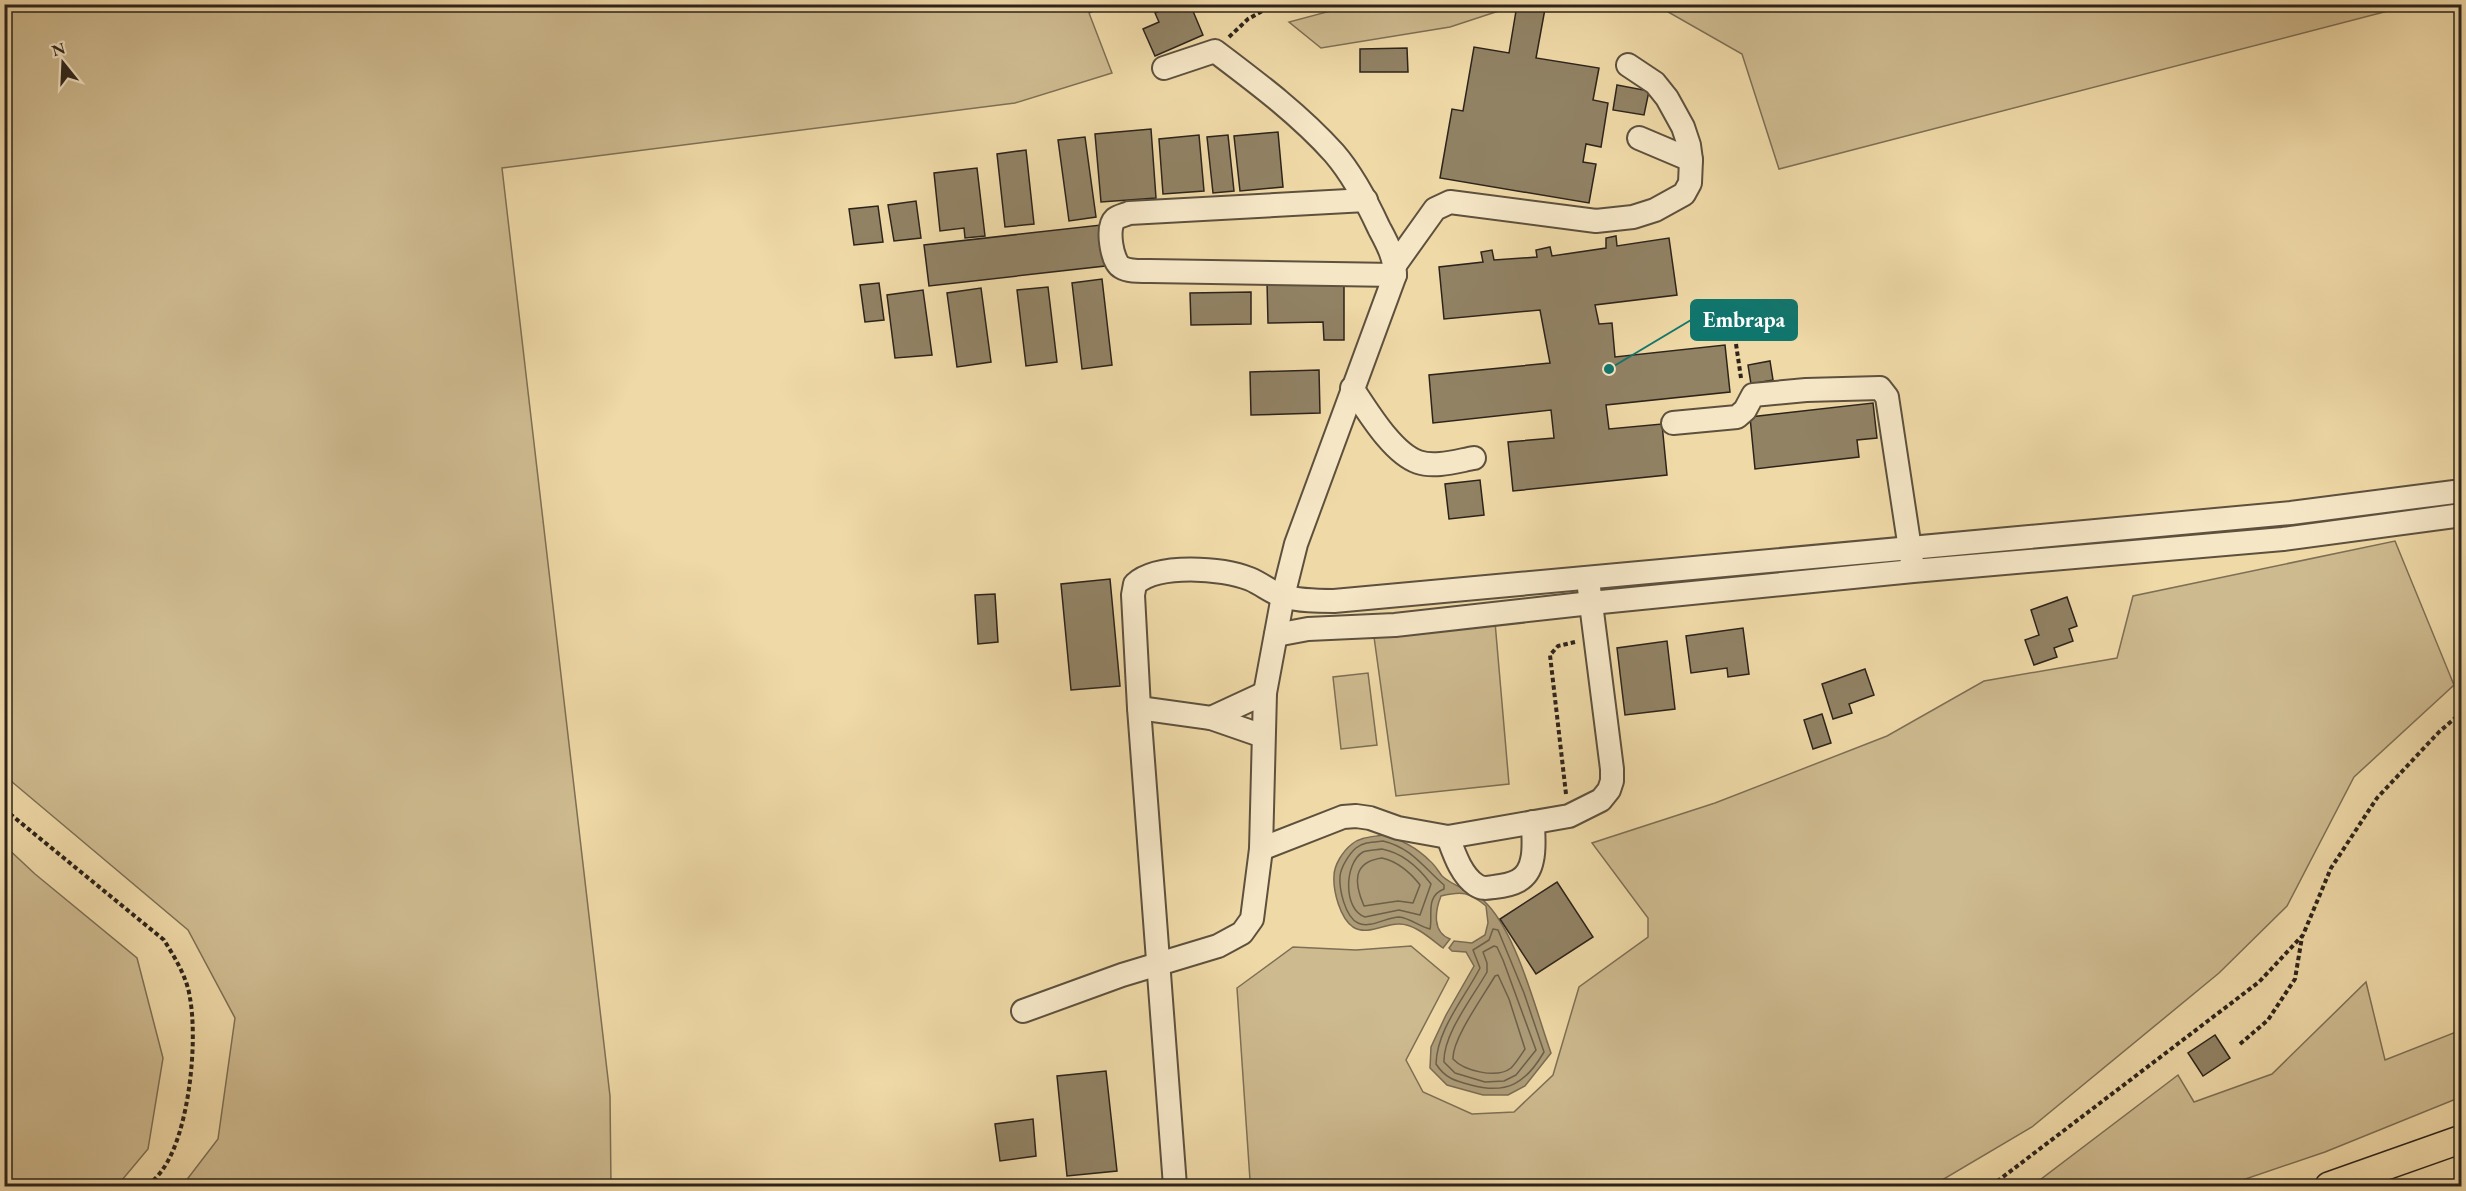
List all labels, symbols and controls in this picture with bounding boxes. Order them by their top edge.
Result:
north arrow [33,33,93,93]
text: N [49,37,68,61]
callout: Embrapa [1691,300,1797,340]
text: Embrapa [1703,305,1786,334]

